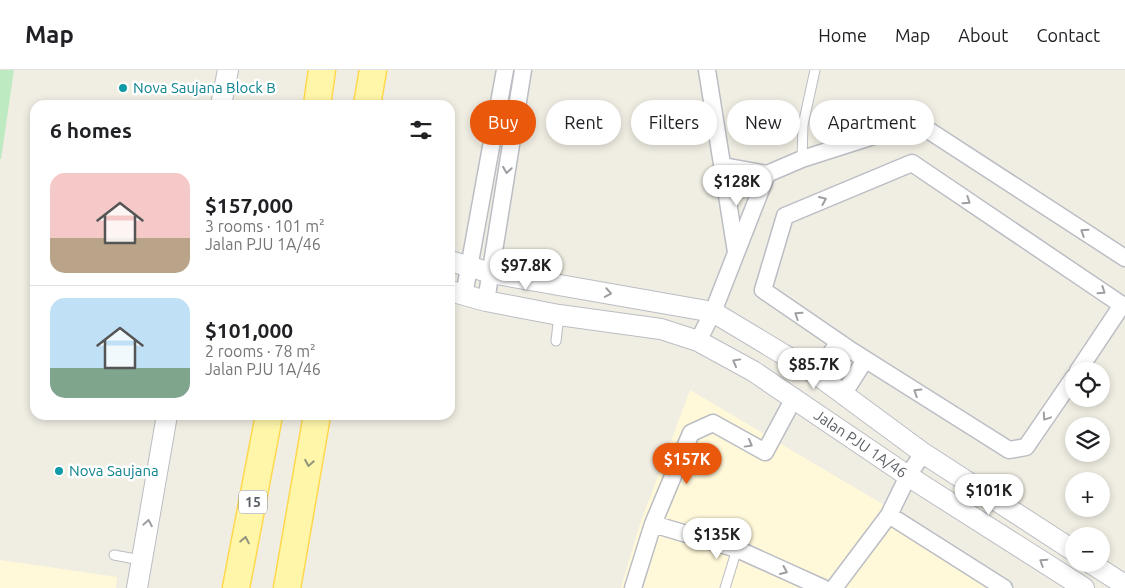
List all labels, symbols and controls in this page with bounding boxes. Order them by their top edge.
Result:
text: Map [25,21,74,48]
text: Home [818,25,867,45]
text: Map [895,25,930,45]
text: About [958,25,1008,45]
text: Contact [1036,25,1100,45]
place label: Nova Saujana Block B [133,79,276,96]
marker: Nova Saujana Block B [117,82,129,94]
chip: Buy [470,100,536,145]
chip: Rent [546,100,621,145]
chip: Filters [631,100,717,145]
chip: New [727,100,800,145]
chip: Apartment [810,100,934,145]
icon: filters [407,116,435,144]
text: 6 homes [50,118,132,142]
pin: $128K [702,164,772,207]
one-way arrow [503,166,513,174]
text: $128K [714,172,760,190]
icon: home [90,193,150,253]
text: $157,000 [205,193,293,217]
one-way arrow [962,194,971,204]
one-way arrow [818,196,827,207]
text: 3 rooms · 101 m² [205,217,325,235]
one-way arrow [1080,228,1089,238]
text: Jalan PJU 1A/46 [205,235,321,253]
pin: $97.8K [485,248,567,291]
text: $97.8K [501,256,551,274]
one-way arrow [1096,285,1106,294]
one-way arrow [604,288,613,298]
one-way arrow [795,312,804,321]
icon: home [90,318,150,378]
text: $101,000 [205,318,293,342]
text: 2 rooms · 78 m² [205,342,316,360]
pin: $85.7K [773,348,855,390]
text: $85.7K [789,355,839,373]
one-way arrow [732,358,741,368]
text: Jalan PJU 1A/46 [205,360,321,378]
map controls [1065,362,1110,572]
button: locate [1065,362,1110,407]
one-way arrow [913,389,922,398]
street label: Jalan PJU 1A/46 [811,406,910,481]
one-way arrow [1043,412,1053,421]
button: layers [1065,417,1110,462]
one-way arrow [744,437,753,447]
pin: $157K [652,442,722,485]
text: $157K [664,450,710,468]
one-way arrow [305,459,315,467]
place label: Nova Saujana [69,462,159,479]
marker: Nova Saujana [53,465,65,477]
button: + [1065,472,1110,517]
pin: $101K [954,474,1024,516]
text: $101K [966,481,1012,499]
road number: 15 [239,491,267,514]
one-way arrow [142,518,152,527]
pin: $135K [682,518,752,560]
text: $135K [694,525,740,543]
button: − [1065,527,1110,572]
one-way arrow [239,536,250,545]
one-way arrow [1039,558,1048,568]
one-way arrow [779,564,788,575]

